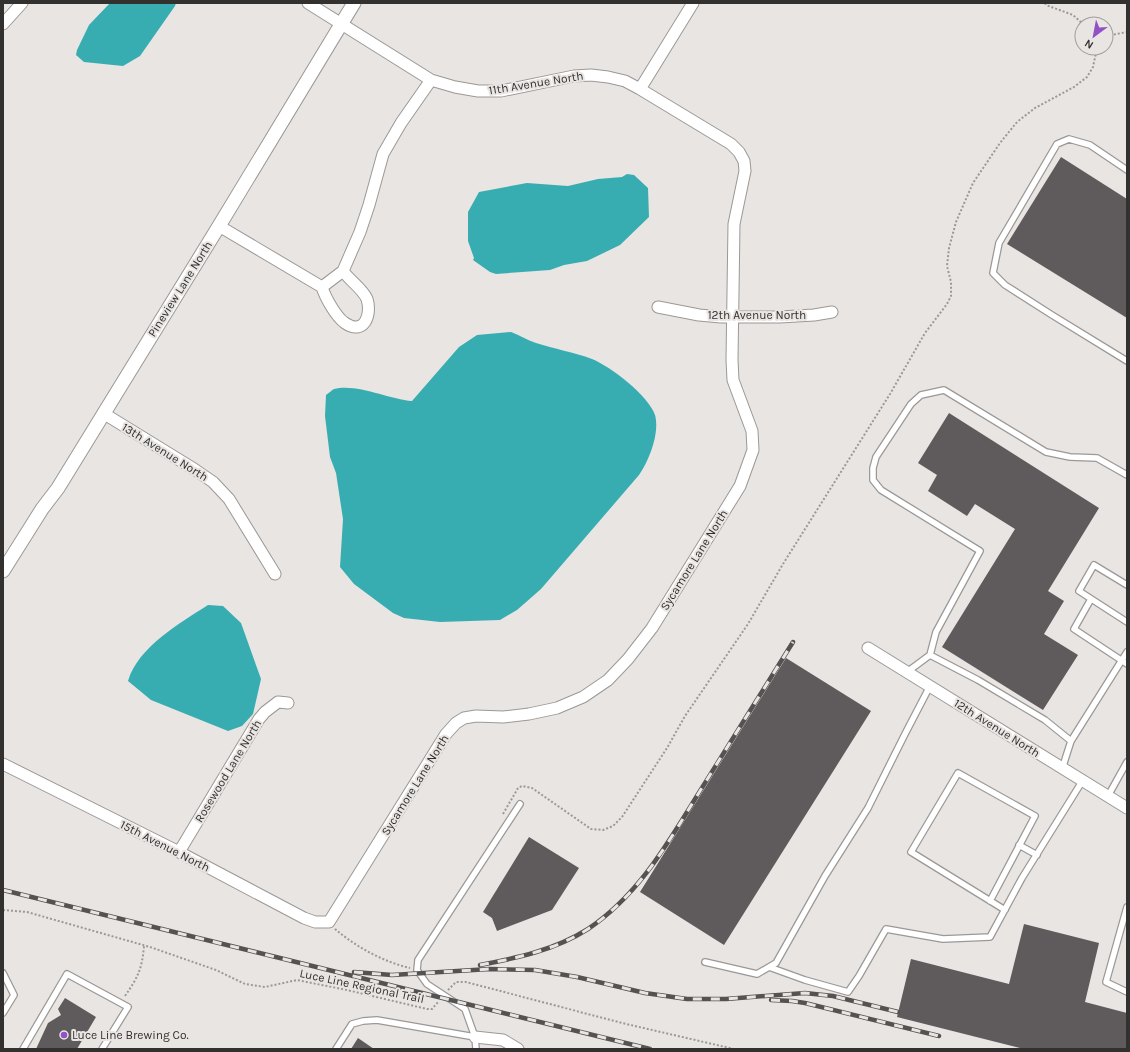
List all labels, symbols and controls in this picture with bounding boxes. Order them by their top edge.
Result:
north arrow [1074,16,1114,56]
text: N [1082,36,1096,52]
street label: 11th Avenue North [488,69,584,97]
street label: Pineview Lane North [145,239,215,339]
street label: 12th Avenue North [708,308,806,322]
street label: 13th Avenue North [119,420,211,484]
street label: Sycamore Lane North [657,507,731,613]
street label: 12th Avenue North [951,696,1043,760]
street label: Rosewood Lane North [192,717,264,825]
street label: Sycamore Lane North [378,732,452,838]
street label: 15th Avenue North [118,817,212,875]
street label: Luce Line Regional Trail [298,966,426,1006]
place label: Luce Line Brewing Co. [72,1028,189,1042]
marker: Luce Line Brewing Co. [59,1030,69,1040]

